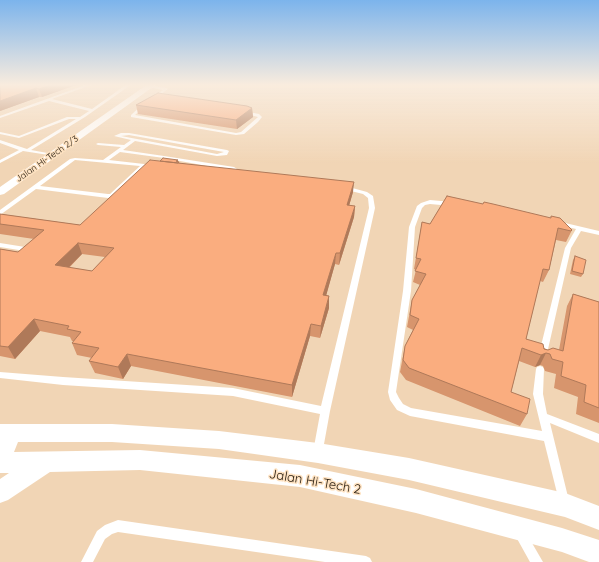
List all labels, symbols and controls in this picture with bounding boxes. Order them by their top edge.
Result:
street label: Jalan Hi-Tech 2/3 [14,133,80,185]
street label: Jalan Hi-Tech 2 [268,466,362,498]

